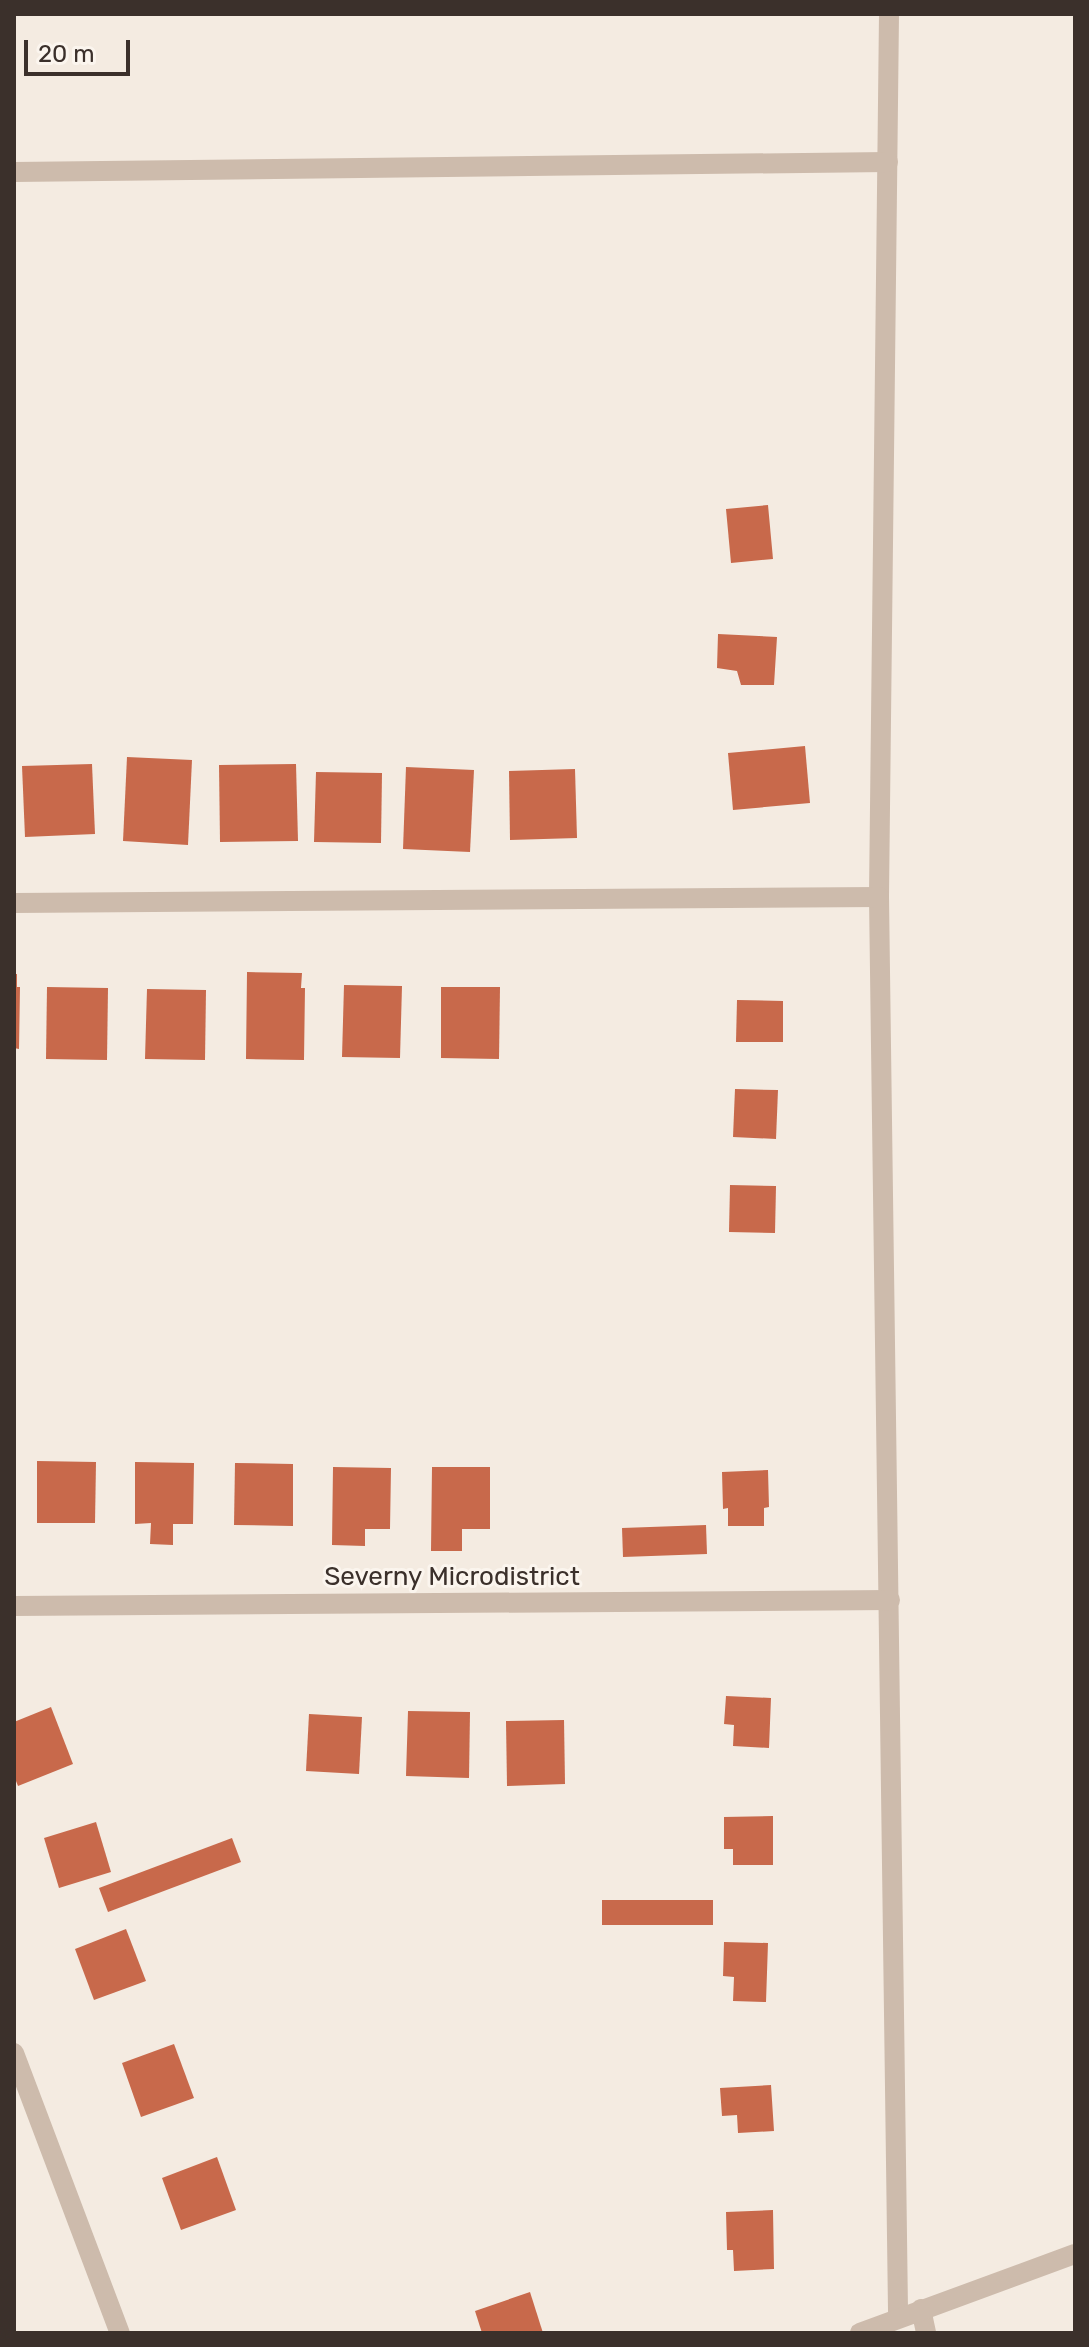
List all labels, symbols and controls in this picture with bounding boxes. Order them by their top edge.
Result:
scale bar [28,24,134,74]
text: 20 m [38,40,95,68]
street label: Severny Microdistrict [324,1561,580,1593]

